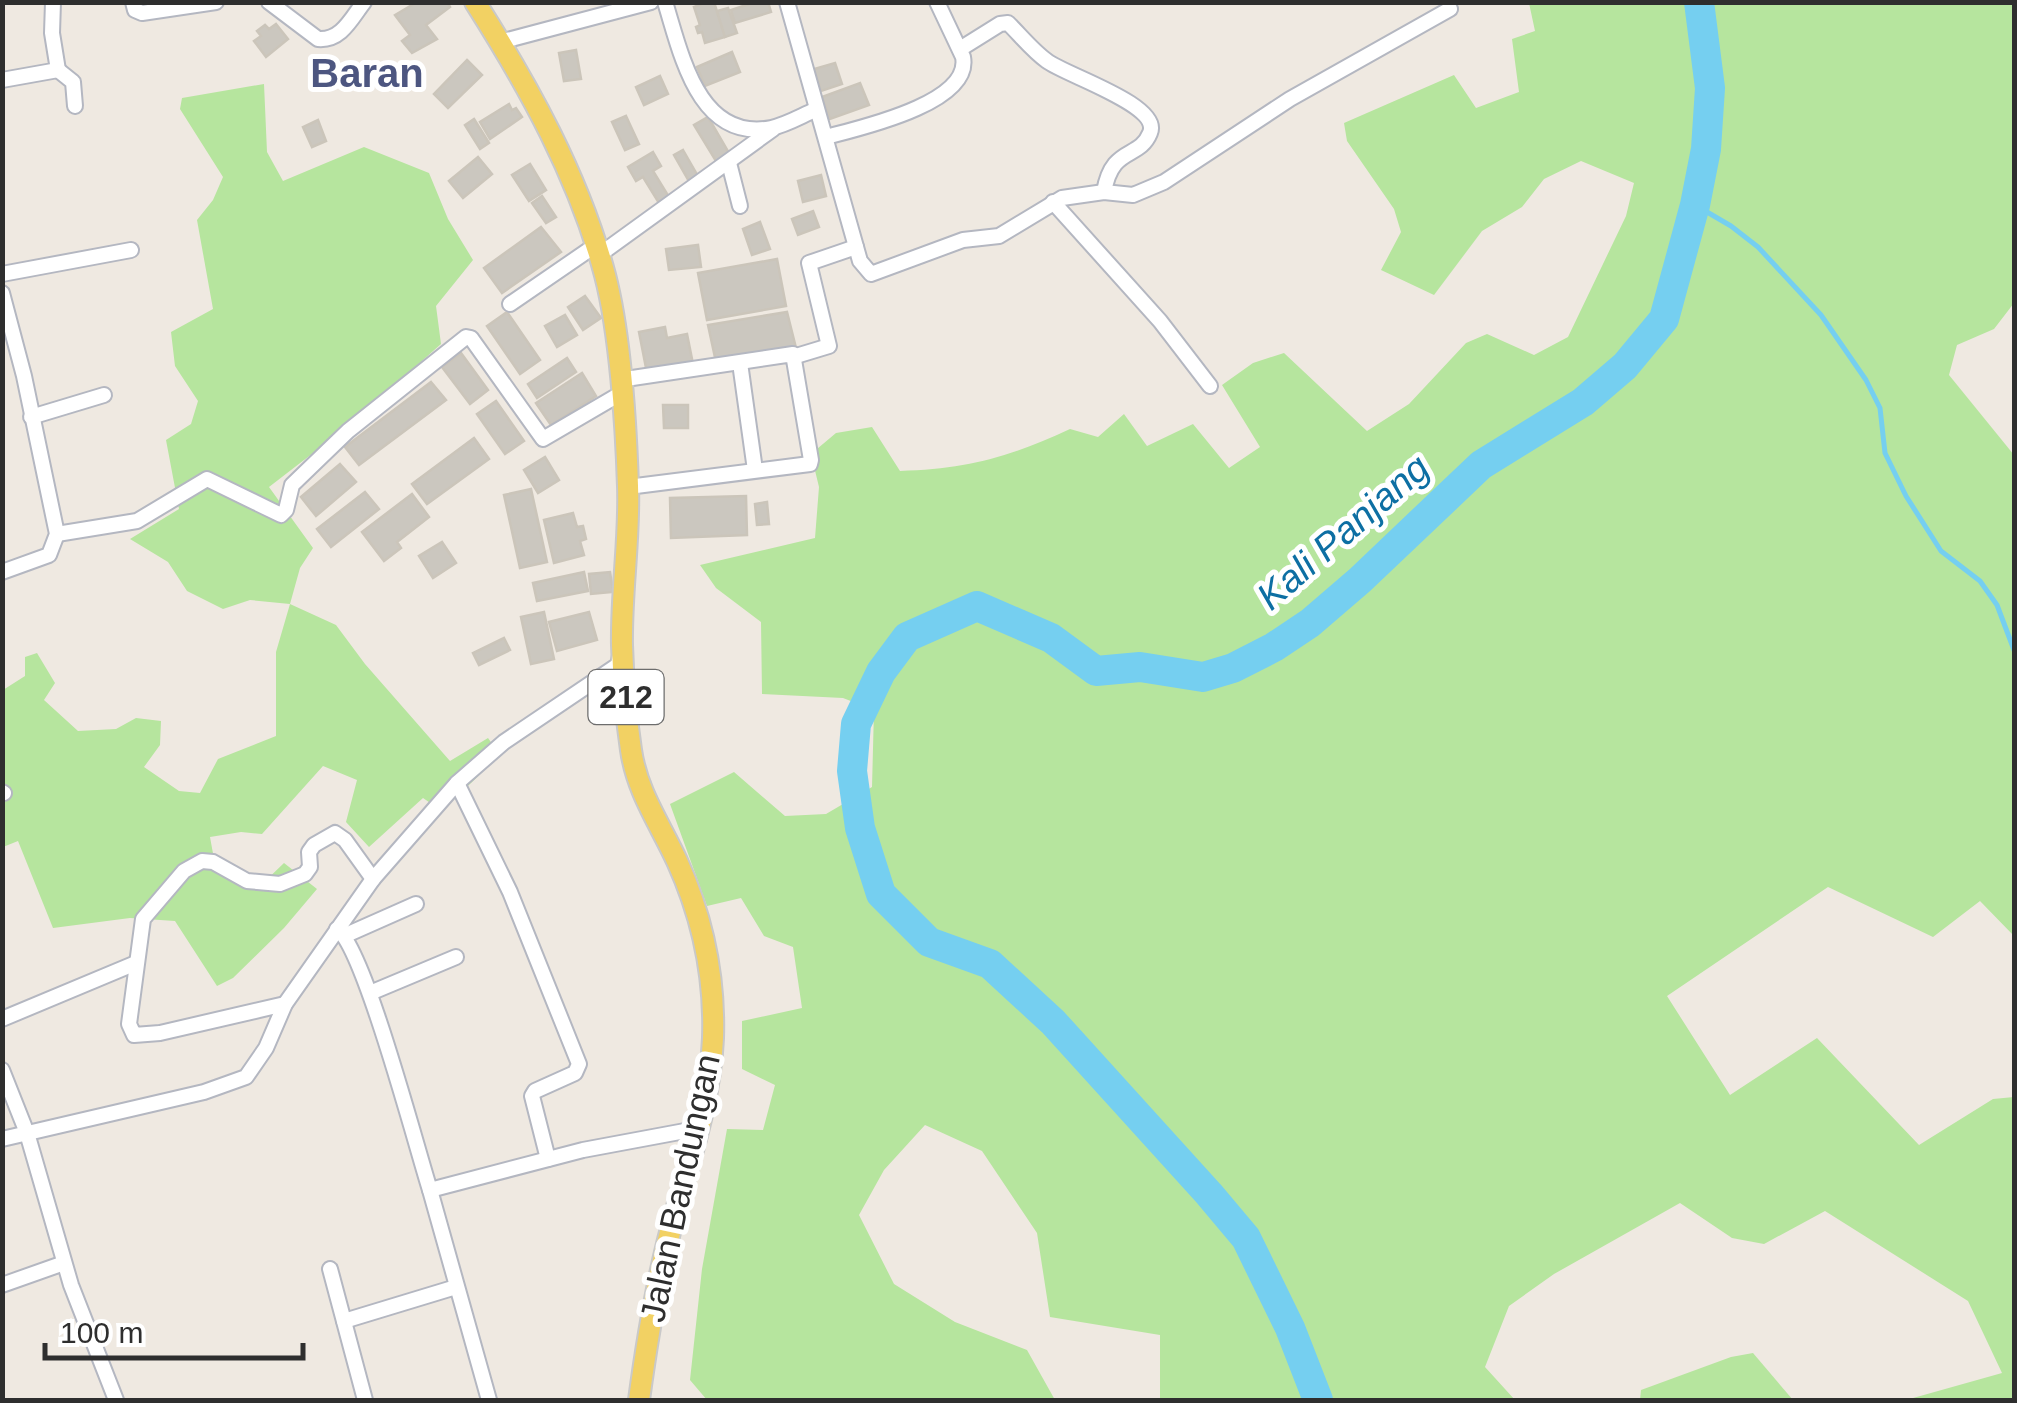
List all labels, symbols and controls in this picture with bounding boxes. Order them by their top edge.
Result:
district label: Baran [310,51,424,95]
water label: Kali Panjang [1249,446,1437,618]
road number: 212 [588,670,664,724]
street label: Jalan Bandungan [632,1051,727,1325]
scale bar [45,1298,302,1360]
text: 100 m [60,1316,143,1349]

